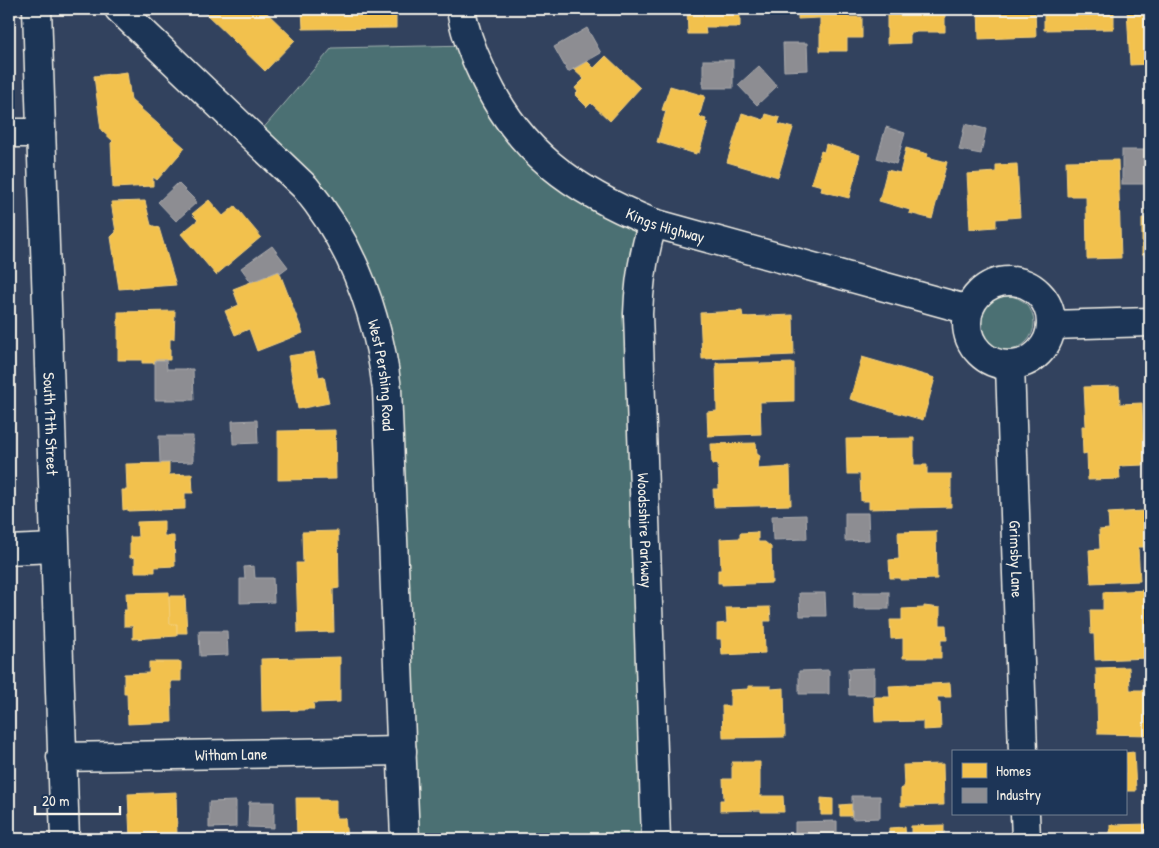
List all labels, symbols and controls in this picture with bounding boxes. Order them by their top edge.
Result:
street label: Kings Highway [622,202,708,248]
street label: West Pershing Road [363,317,400,431]
street label: South 17th Street [38,372,64,476]
street label: Woodsshire Parkway [632,472,658,589]
street label: Grimsby Lane [1004,520,1029,599]
street label: Witham Lane [195,742,268,766]
legend [952,750,1126,816]
text: Homes [996,760,1031,781]
scale bar [35,783,120,815]
text: Industry [996,784,1041,805]
text: 20 m [42,790,69,811]

